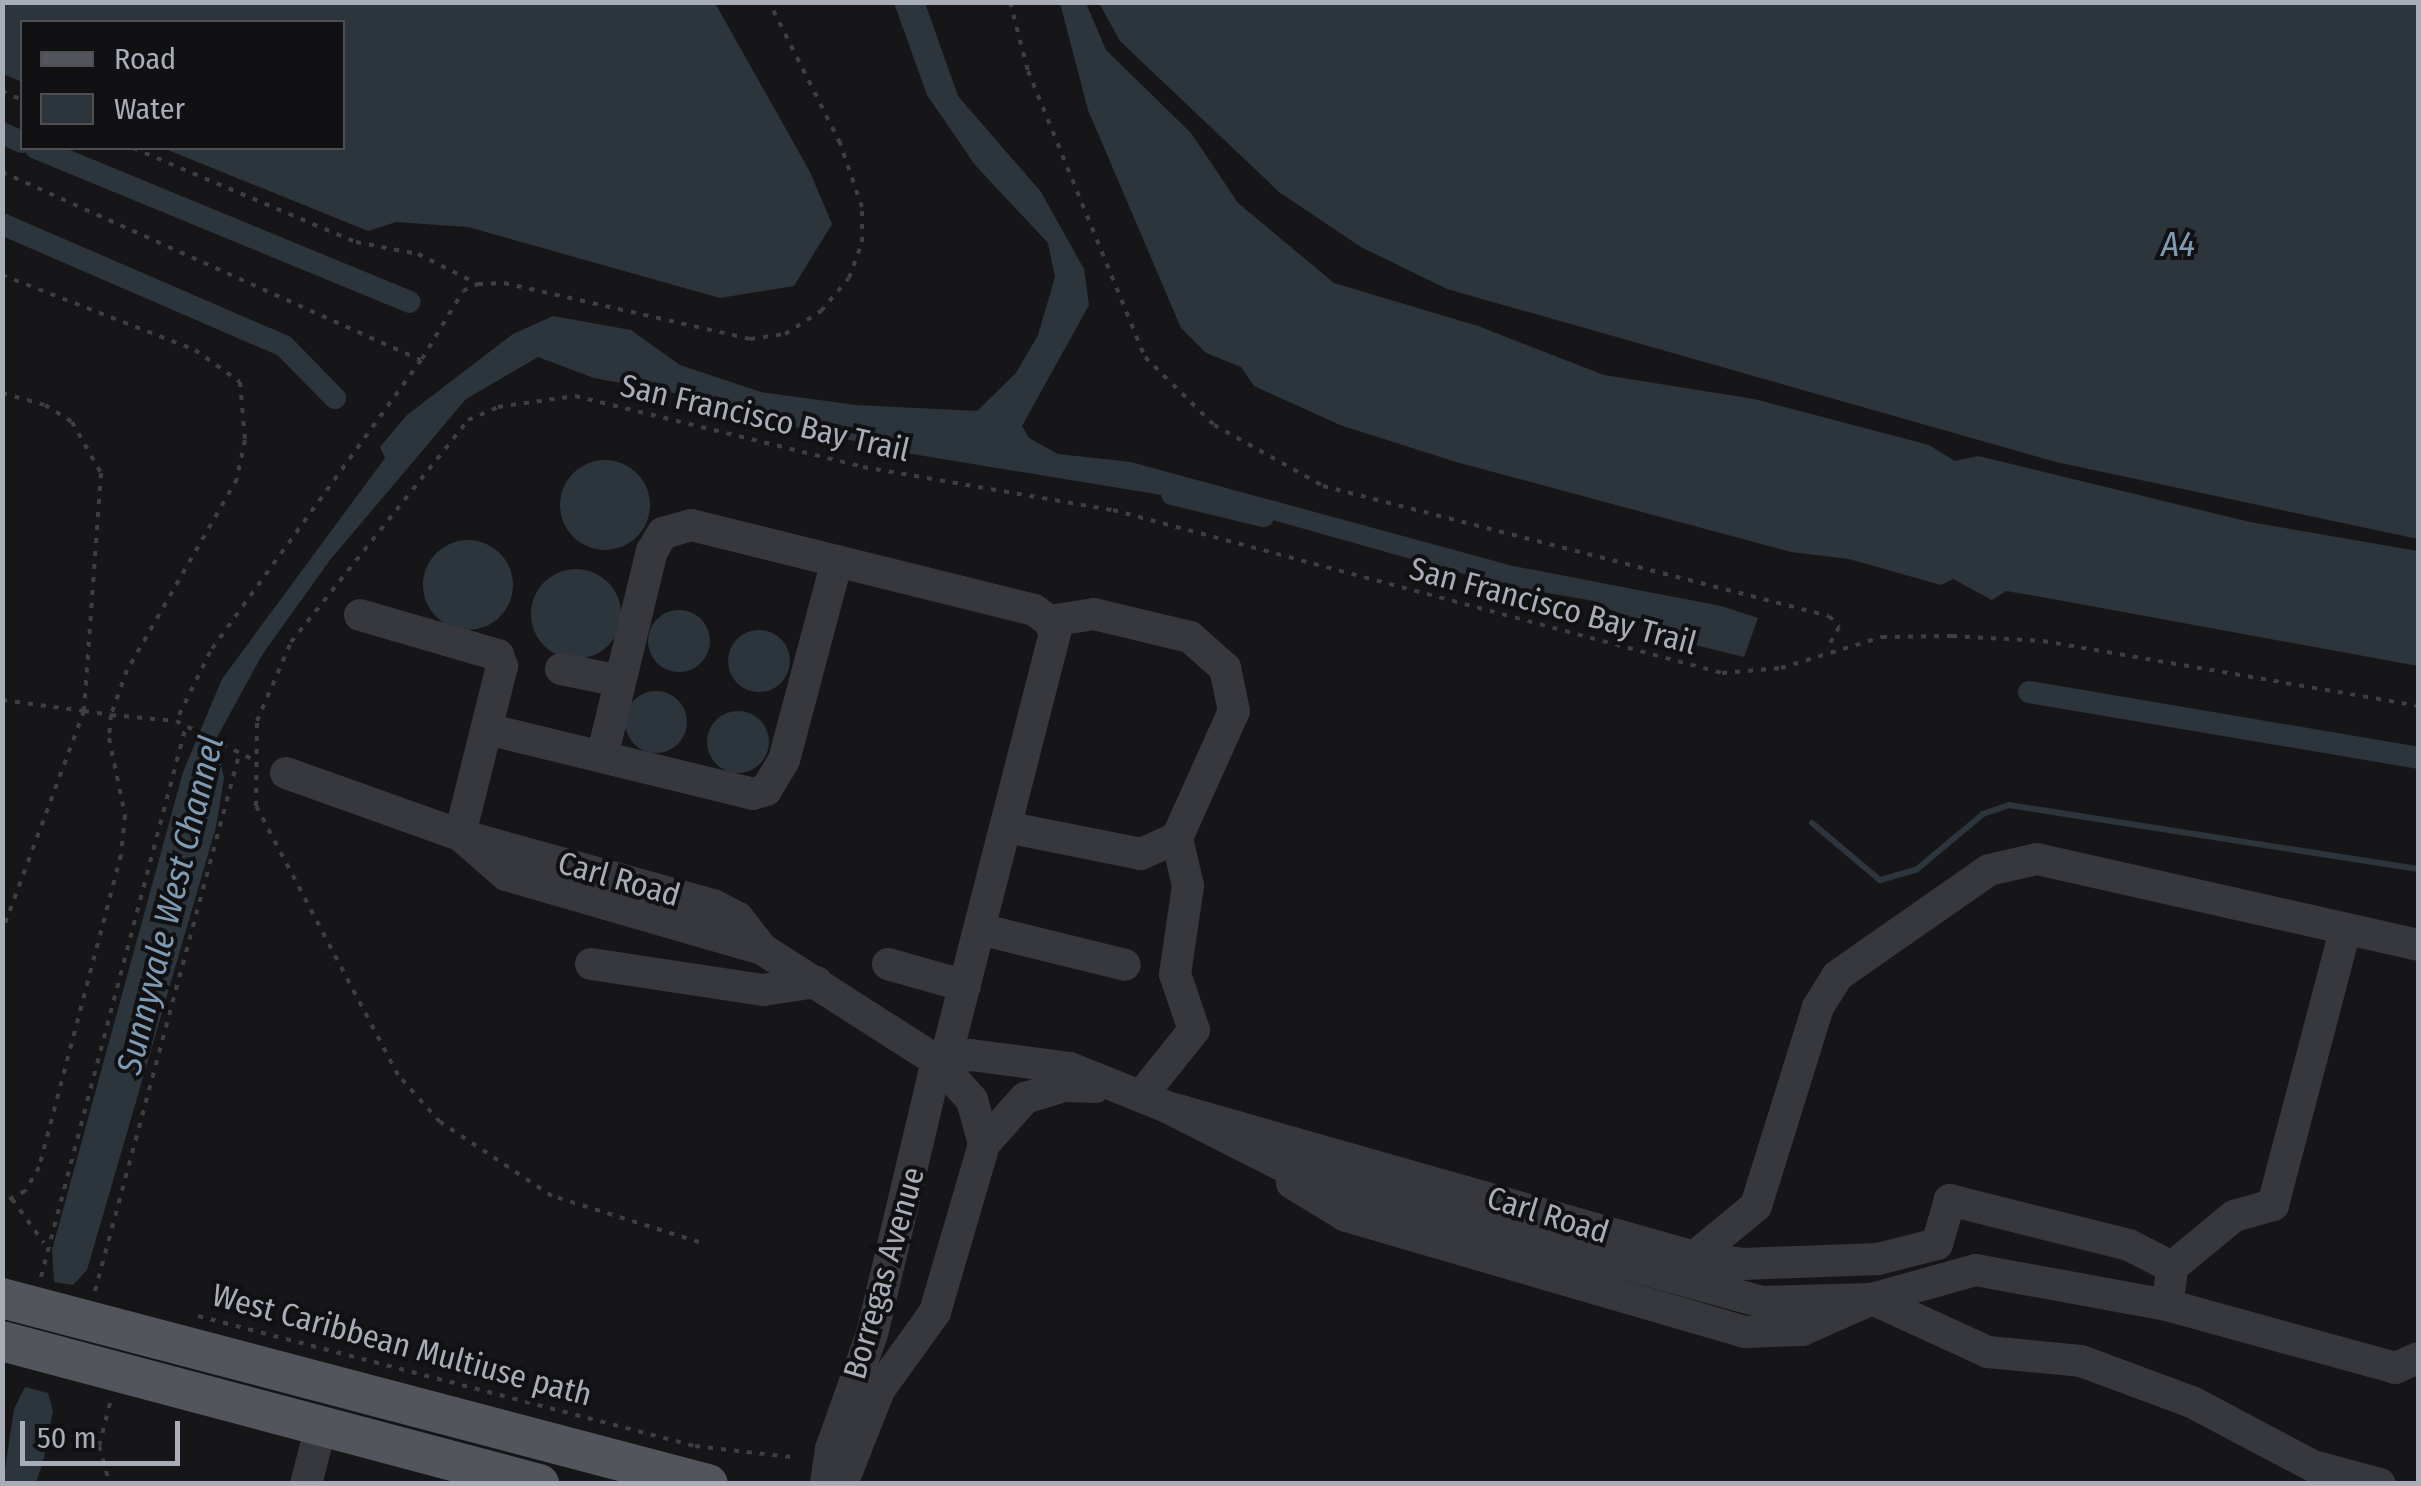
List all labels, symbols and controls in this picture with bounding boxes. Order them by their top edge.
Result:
legend [20,20,345,150]
text: Road [114,41,176,77]
text: Water [114,91,185,127]
water label: A4 [2161,223,2195,265]
street label: San Francisco Bay Trail [617,366,913,470]
street label: San Francisco Bay Trail [1405,549,1701,663]
water label: Sunnyvale West Channel [108,732,232,1078]
street label: Carl Road [554,843,684,915]
street label: Borregas Avenue [835,1163,933,1383]
street label: Carl Road [1483,1178,1613,1252]
street label: West Caribbean Multiuse path [208,1276,596,1414]
scale bar [25,1401,185,1463]
text: 50 m [37,1420,97,1456]

